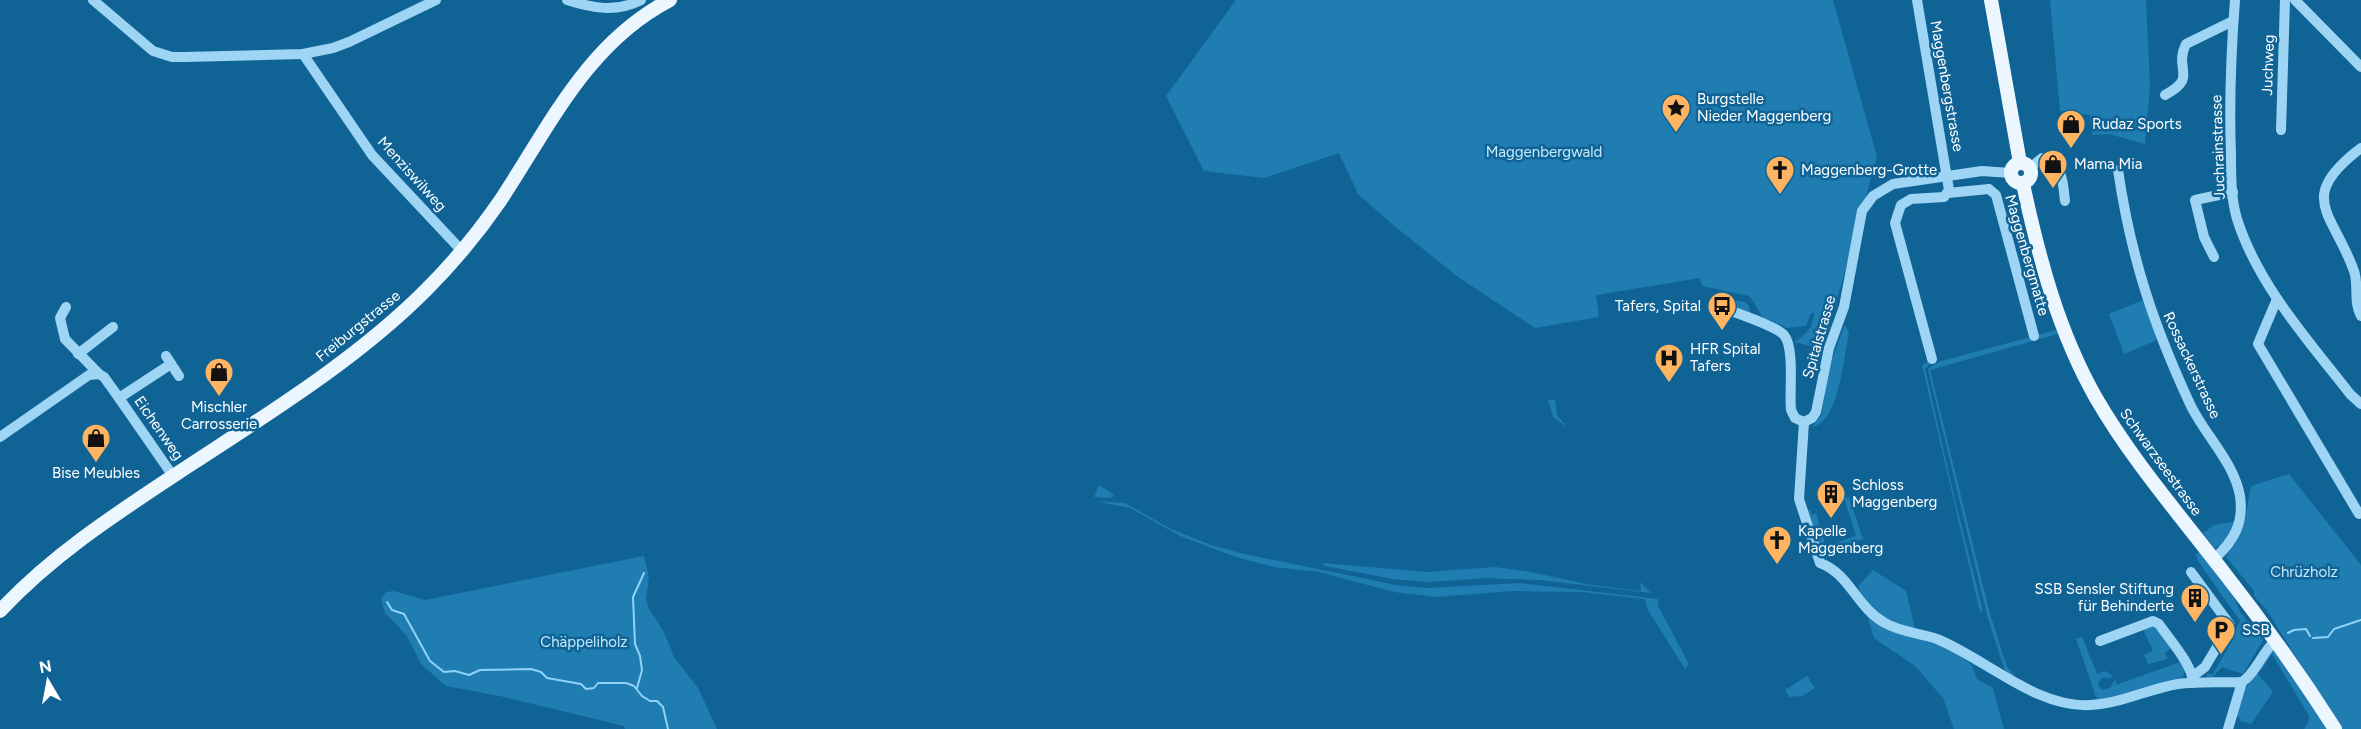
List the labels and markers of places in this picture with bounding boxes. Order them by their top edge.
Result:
place label: Burgstelle Nieder Maggenberg [1697,90,1831,125]
place icon: Burgstelle Nieder Maggenberg [1660,92,1692,134]
shop icon: Rudaz Sports [2055,108,2087,150]
place label: Rudaz Sports [2092,115,2182,133]
shop icon: Mama Mia [2037,148,2069,190]
church icon: Maggenberg-Grotte [1764,154,1796,196]
place label: Mama Mia [2074,155,2142,173]
place label: Maggenberg-Grotte [1801,161,1937,179]
bus stop icon: Tafers, Spital [1706,290,1738,332]
place label: Tafers, Spital [1615,297,1701,315]
place label: HFR Spital Tafers [1690,340,1761,375]
hospital icon: HFR Spital Tafers [1653,342,1685,384]
shop icon: Mischler Carrosserie [203,356,235,398]
place label: Mischler Carrosserie [181,398,257,433]
shop icon: Bise Meubles [80,422,112,464]
place label: Bise Meubles [52,464,140,482]
place label: Schloss Maggenberg [1852,476,1937,511]
building icon: Schloss Maggenberg [1815,478,1847,520]
place label: Kapelle Maggenberg [1798,522,1883,557]
church icon: Kapelle Maggenberg [1761,524,1793,566]
place label: SSB Sensler Stiftung für Behinderte [2035,580,2174,615]
building icon: SSB Sensler Stiftung für Behinderte [2179,582,2211,624]
parking icon: SSB [2205,614,2237,656]
place label: SSB [2242,621,2270,639]

